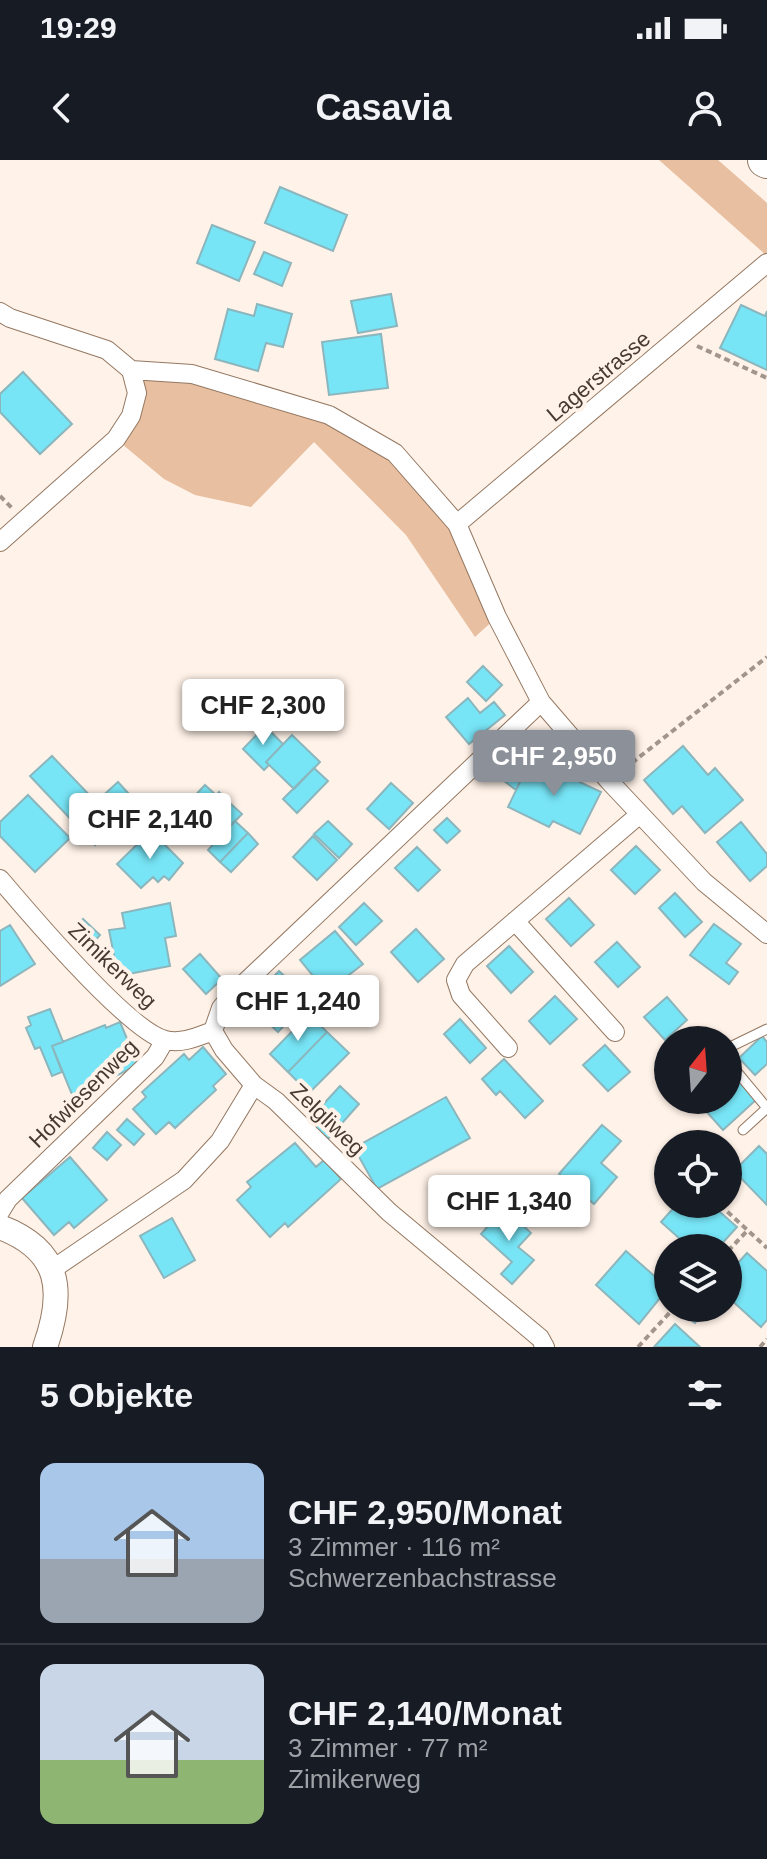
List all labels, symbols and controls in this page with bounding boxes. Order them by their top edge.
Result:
text: 19:29 [40,11,117,44]
icon: back [40,86,84,130]
icon: person [683,86,727,130]
text: Casavia [315,87,452,128]
street label: Lagerstrasse [542,326,655,427]
pin: CHF 2,300 [171,679,355,747]
text: CHF 2,300 [200,690,326,720]
pin: CHF 2,950 [462,730,646,798]
text: CHF 2,950 [491,741,617,771]
pin: CHF 2,140 [58,793,242,861]
text: CHF 2,140 [87,804,213,834]
street label: Zimikerweg [64,917,162,1013]
pin: CHF 1,240 [206,975,390,1043]
text: CHF 1,240 [235,986,361,1016]
north arrow [654,1026,742,1114]
map controls [654,1026,742,1322]
street label: Hofwiesenweg [24,1034,143,1153]
street label: Zelgliweg [286,1078,370,1161]
button: locate [654,1130,742,1218]
pin: CHF 1,340 [417,1175,601,1243]
text: CHF 1,340 [446,1186,572,1216]
button: layers [654,1234,742,1322]
icon: filters [683,1373,727,1417]
text: 5 Objekte [40,1376,193,1414]
text: CHF 2,950/Monat [288,1493,562,1531]
icon: home [104,1495,200,1591]
text: 3 Zimmer · 116 m² [288,1532,500,1562]
text: Schwerzenbachstrasse [288,1563,557,1593]
text: CHF 2,140/Monat [288,1694,562,1732]
icon: home [104,1696,200,1792]
text: 3 Zimmer · 77 m² [288,1733,487,1763]
text: Zimikerweg [288,1764,421,1794]

